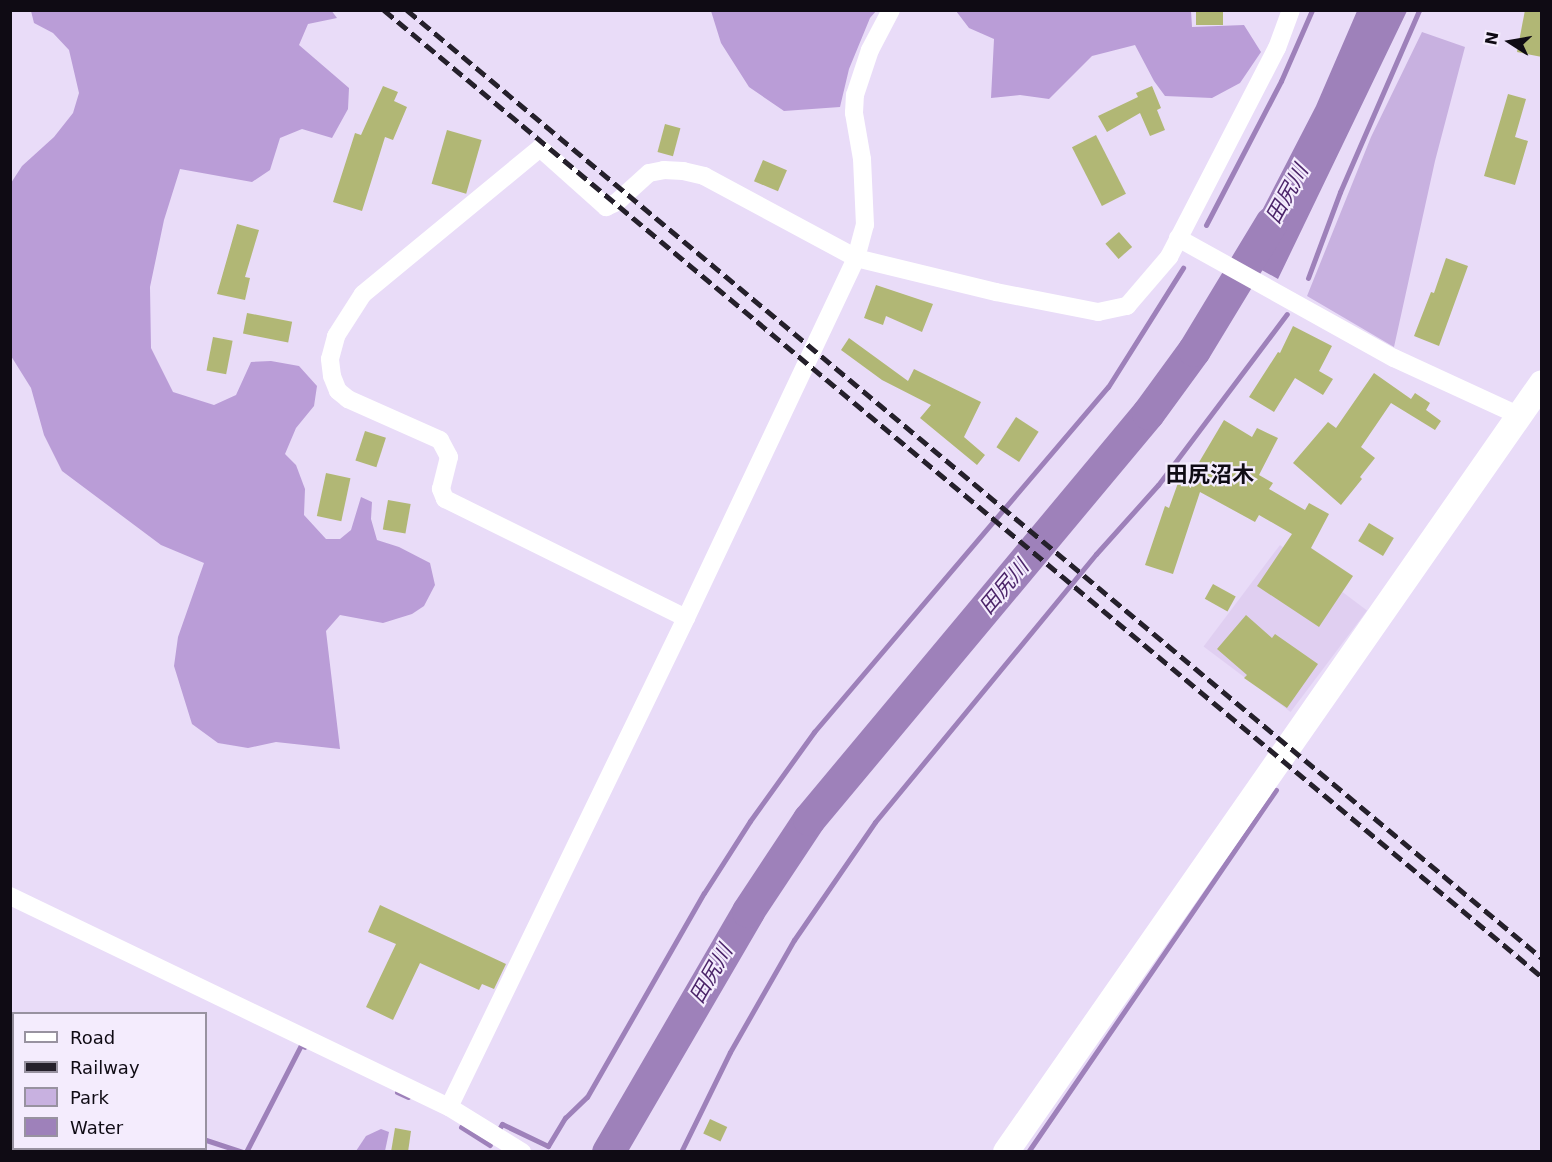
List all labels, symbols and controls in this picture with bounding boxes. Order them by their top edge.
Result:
north arrow [1480,12,1540,72]
text: N [1481,30,1502,47]
water label: 田尻川 [1261,160,1313,228]
district label: 田尻沼木 [1166,462,1254,488]
water label: 田尻川 [974,555,1034,619]
water label: 田尻川 [684,940,738,1008]
legend [12,1012,207,1150]
text: Road [70,1027,115,1048]
text: Railway [70,1057,140,1078]
text: Park [70,1087,109,1108]
text: Water [70,1117,123,1138]

